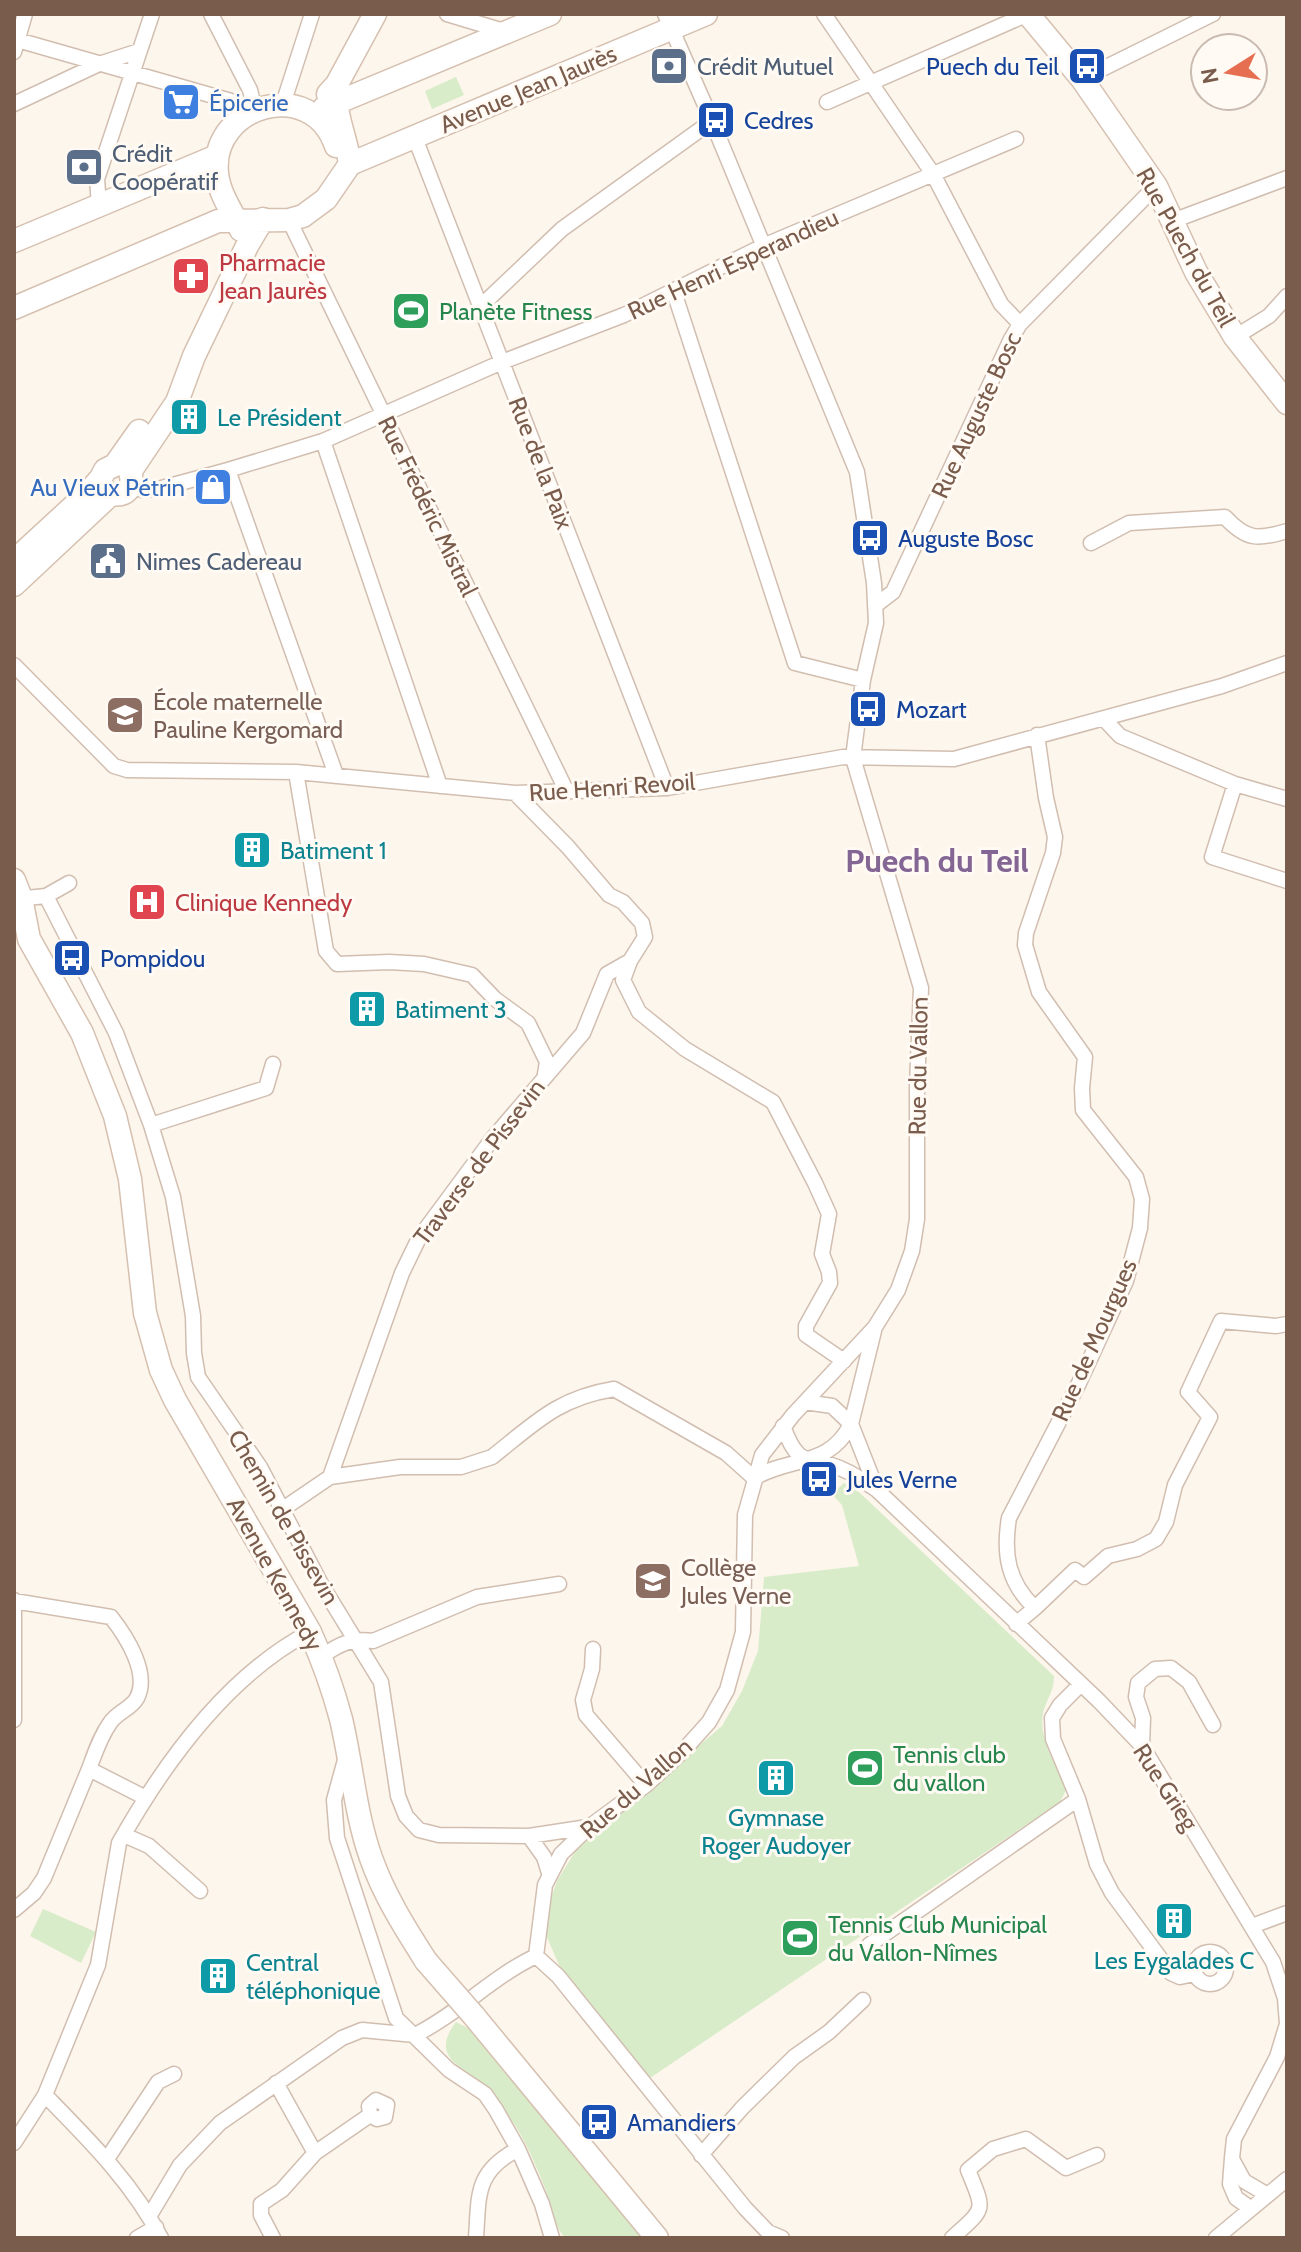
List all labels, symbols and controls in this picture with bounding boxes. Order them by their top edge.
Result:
north arrow [1189,32,1269,112]
street label: Avenue Jean Jaurès [435,39,621,139]
bank icon: Crédit Mutuel [648,45,690,87]
bus stop icon: Puech du Teil [1066,45,1108,87]
place label: Crédit Mutuel [697,52,834,81]
place label: Puech du Teil [926,52,1059,81]
text: N [1195,66,1225,86]
supermarket icon: Épicerie [160,81,202,123]
place label: Épicerie [209,88,289,117]
bus stop icon: Cedres [695,99,737,141]
place label: Cedres [744,106,814,135]
place label: Crédit Coopératif [112,139,218,196]
bank icon: Crédit Coopératif [63,146,105,188]
street label: Rue Puech du Teil [1130,162,1242,332]
street label: Rue Henri Esperandieu [623,202,843,326]
place label: Pharmacie Jean Jaurès [218,248,327,305]
pharmacy icon: Pharmacie Jean Jaurès [170,255,212,297]
sports icon: Planète Fitness [390,290,432,332]
place label: Planète Fitness [439,297,592,326]
street label: Rue Auguste Bosc [925,327,1027,503]
street label: Rue de la Paix [502,393,580,534]
building icon: Le Président [168,396,210,438]
place label: Le Président [217,403,342,432]
street label: Rue Frédéric Mistral [372,411,484,601]
shop icon: Au Vieux Pétrin [192,466,234,508]
place label: Au Vieux Pétrin [30,473,185,502]
bus stop icon: Auguste Bosc [849,517,891,559]
place label: Auguste Bosc [898,524,1034,553]
public building icon: Nimes Cadereau [87,540,129,582]
place label: Nimes Cadereau [136,547,302,576]
place label: École maternelle Pauline Kergomard [153,687,343,744]
bus stop icon: Mozart [847,688,889,730]
school or university icon: École maternelle Pauline Kergomard [104,694,146,736]
place label: Mozart [896,695,967,724]
street label: Rue Henri Revoil [528,767,696,807]
building icon: Batiment 1 [231,829,273,871]
place label: Batiment 1 [280,836,387,865]
district label: Puech du Teil [845,841,1029,880]
hospital icon: Clinique Kennedy [126,881,168,923]
place label: Clinique Kennedy [175,888,352,917]
bus stop icon: Pompidou [51,937,93,979]
place label: Pompidou [100,944,205,973]
building icon: Batiment 3 [346,988,388,1030]
place label: Batiment 3 [395,995,507,1024]
street label: Rue du Vallon [902,996,934,1136]
street label: Traverse de Pissevin [407,1073,551,1251]
street label: Rue de Mourgues [1045,1254,1143,1426]
street label: Chemin de Pissevin [222,1424,346,1610]
bus stop icon: Jules Verne [798,1458,840,1500]
place label: Jules Verne [846,1465,957,1494]
street label: Avenue Kennedy [221,1492,329,1656]
place label: Collège Jules Verne [680,1553,791,1610]
school or university icon: Collège Jules Verne [632,1560,674,1602]
street label: Rue du Vallon [574,1732,698,1844]
street label: Rue Grieg [1127,1738,1205,1837]
place label: Tennis club du vallon [893,1740,1006,1797]
sports icon: Tennis club du vallon [844,1747,886,1789]
building icon: Gymnase Roger Audoyer [755,1757,797,1799]
place label: Gymnase Roger Audoyer [701,1803,851,1860]
building icon: Les Eygalades C [1153,1900,1195,1942]
place label: Tennis Club Municipal du Vallon-Nîmes [828,1910,1047,1967]
sports icon: Tennis Club Municipal du Vallon-Nîmes [779,1917,821,1959]
place label: Les Eygalades C [1094,1946,1254,1975]
place label: Central téléphonique [246,1948,380,2005]
building icon: Central téléphonique [197,1955,239,1997]
bus stop icon: Amandiers [578,2101,620,2143]
place label: Amandiers [627,2108,736,2137]

